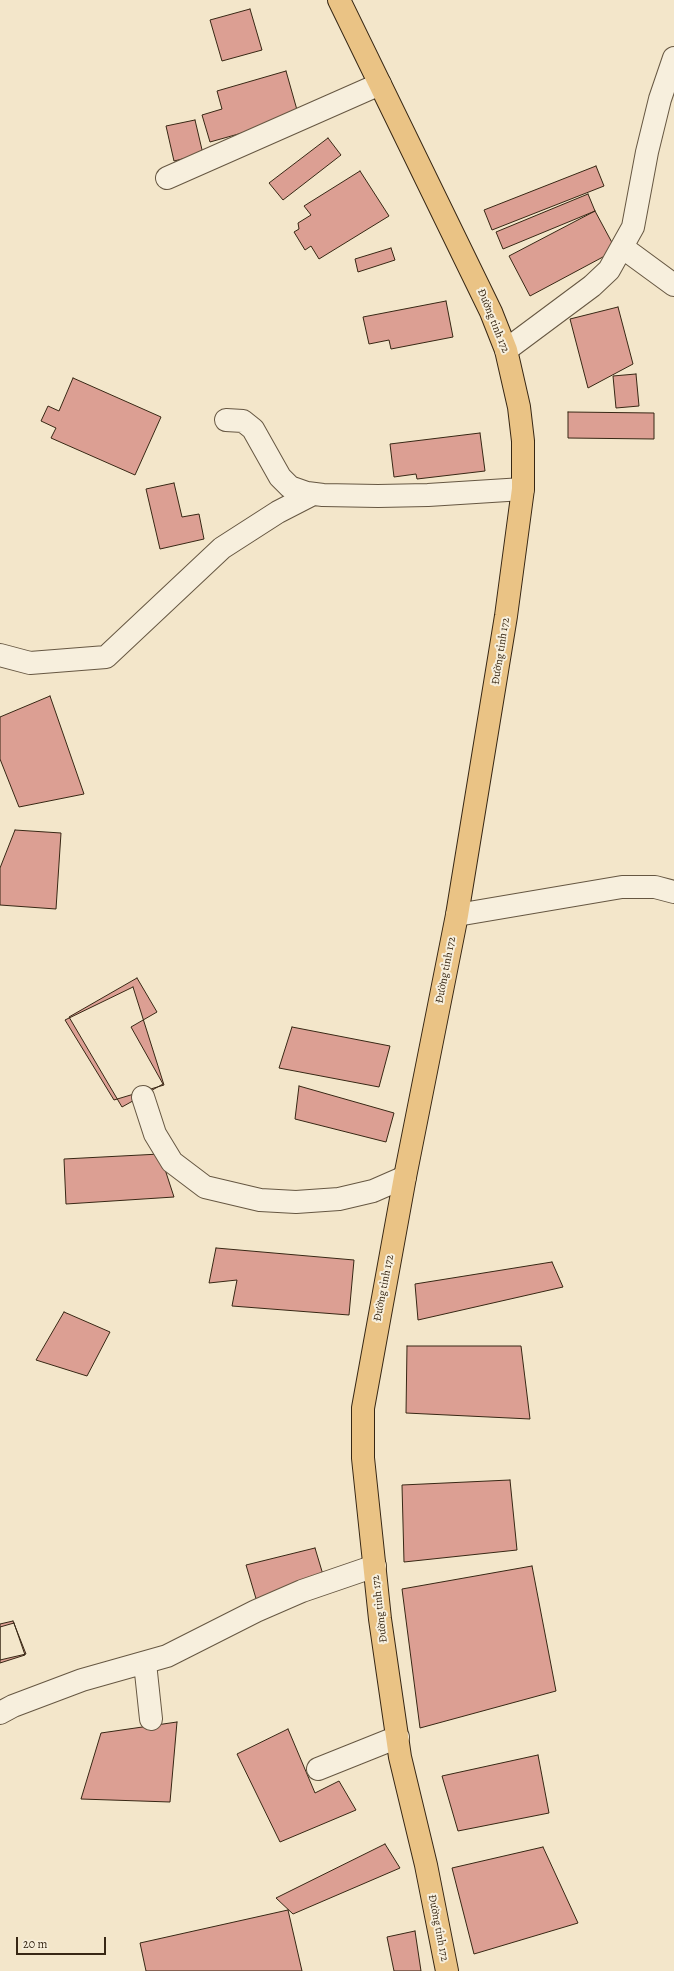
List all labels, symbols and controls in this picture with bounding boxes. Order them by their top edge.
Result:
street label: Đường tỉnh 172 [474,287,512,355]
street label: Đường tỉnh 172 [489,617,513,685]
street label: Đường tỉnh 172 [433,935,459,1005]
street label: Đường tỉnh 172 [371,1253,397,1323]
street label: Đường tỉnh 172 [369,1575,391,1643]
street label: Đường tỉnh 172 [425,1893,451,1963]
scale bar [18,1929,108,1955]
text: 20 m [23,1936,47,1952]

